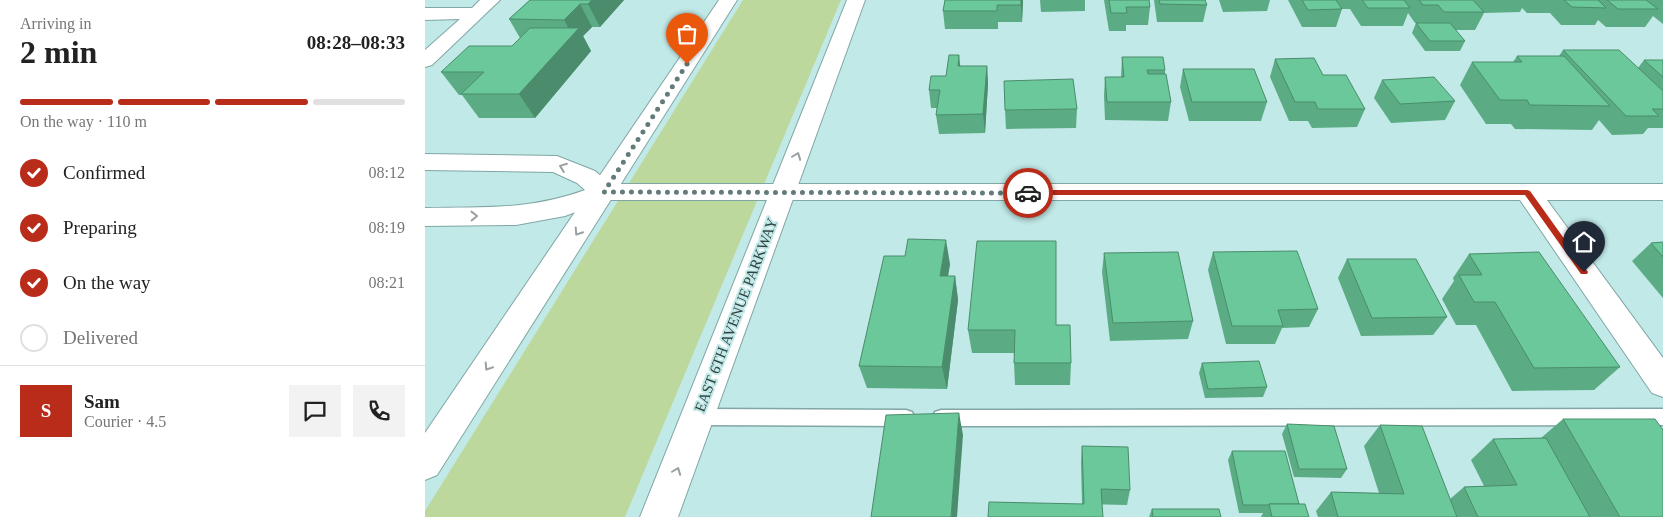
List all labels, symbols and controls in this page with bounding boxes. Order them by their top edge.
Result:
pin [666,13,708,64]
text: Arriving in [20,15,92,32]
icon: bag [673,20,701,48]
text: 08:28–08:33 [307,32,405,53]
text: 2 min [20,34,97,70]
text: On the way · 110 m [20,113,147,130]
one-way arrow [790,152,801,161]
icon: check [20,159,48,187]
text: Confirmed [63,162,145,183]
one-way arrow [559,163,568,173]
text: 08:12 [369,164,405,181]
courier [1003,168,1053,218]
icon: car [1014,179,1042,207]
one-way arrow [470,211,478,221]
icon: check [20,214,48,242]
street label: EAST 6TH AVENUE PARKWAY [692,216,780,414]
text: Preparing [63,217,137,238]
text: 08:19 [369,219,405,236]
pin [1563,221,1605,272]
one-way arrow [575,226,584,235]
icon: home [1570,228,1598,256]
icon: check [20,269,48,297]
text: On the way [63,272,151,293]
text: 08:21 [369,274,405,291]
text: Delivered [63,327,138,348]
one-way arrow [485,362,494,371]
button: chat [289,385,341,437]
button: phone [353,385,405,437]
text: Sam [84,391,120,412]
text: S [41,400,51,421]
text: Courier · 4.5 [84,413,166,430]
one-way arrow [671,468,681,476]

